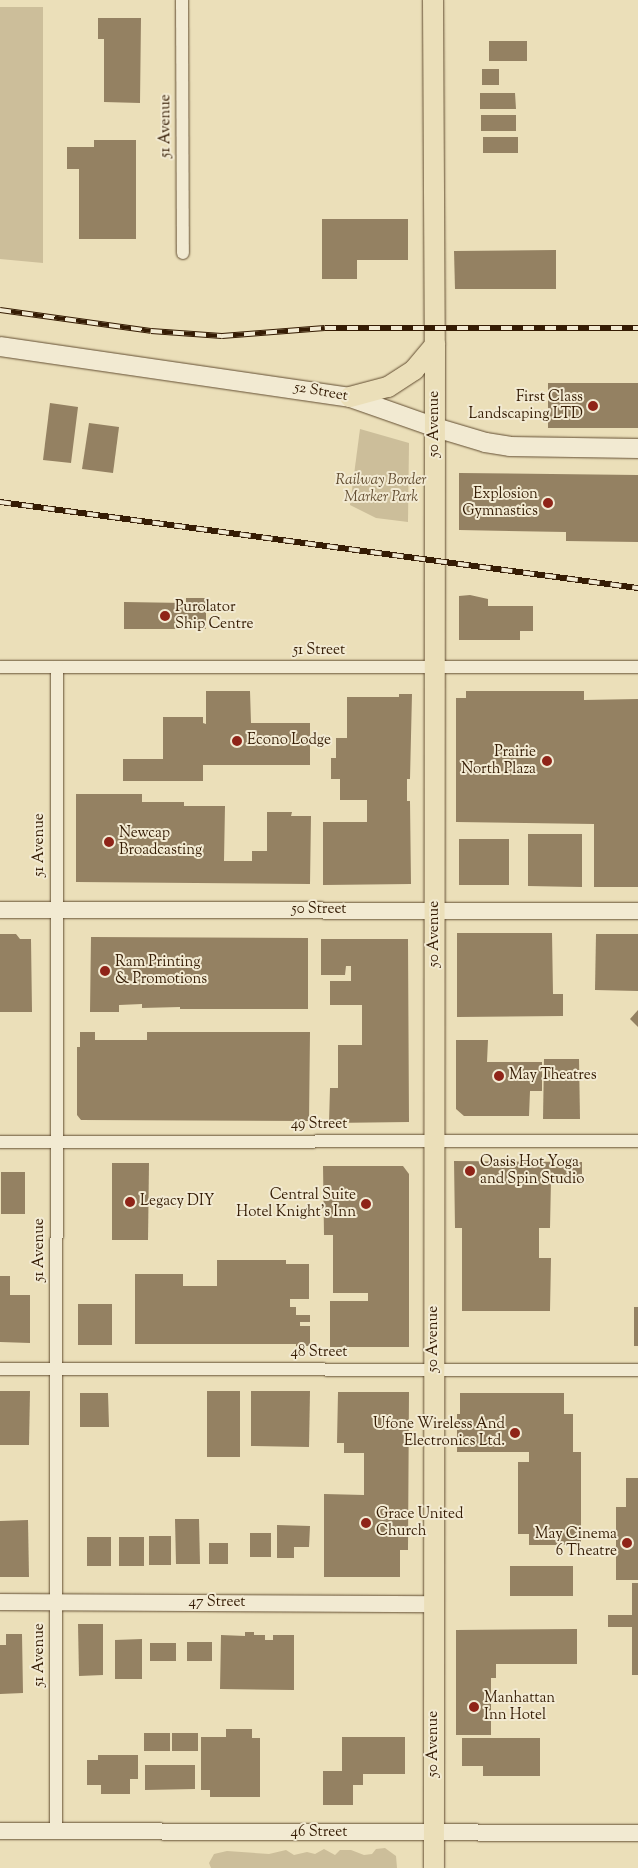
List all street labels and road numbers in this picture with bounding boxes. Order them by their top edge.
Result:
street label: 51 Avenue [157,94,175,158]
street label: 52 Street [293,378,349,406]
street label: 50 Avenue [426,391,444,457]
street label: 51 Street [293,642,345,660]
street label: 51 Avenue [31,813,49,877]
street label: 50 Street [292,901,346,919]
street label: 50 Avenue [426,901,444,967]
street label: 49 Street [291,1116,347,1134]
street label: 51 Avenue [31,1218,49,1282]
street label: 50 Avenue [425,1306,443,1372]
street label: 48 Street [291,1344,347,1362]
street label: 47 Street [189,1594,245,1612]
street label: 51 Avenue [31,1623,49,1687]
street label: 50 Avenue [425,1711,443,1777]
street label: 46 Street [291,1824,347,1842]

